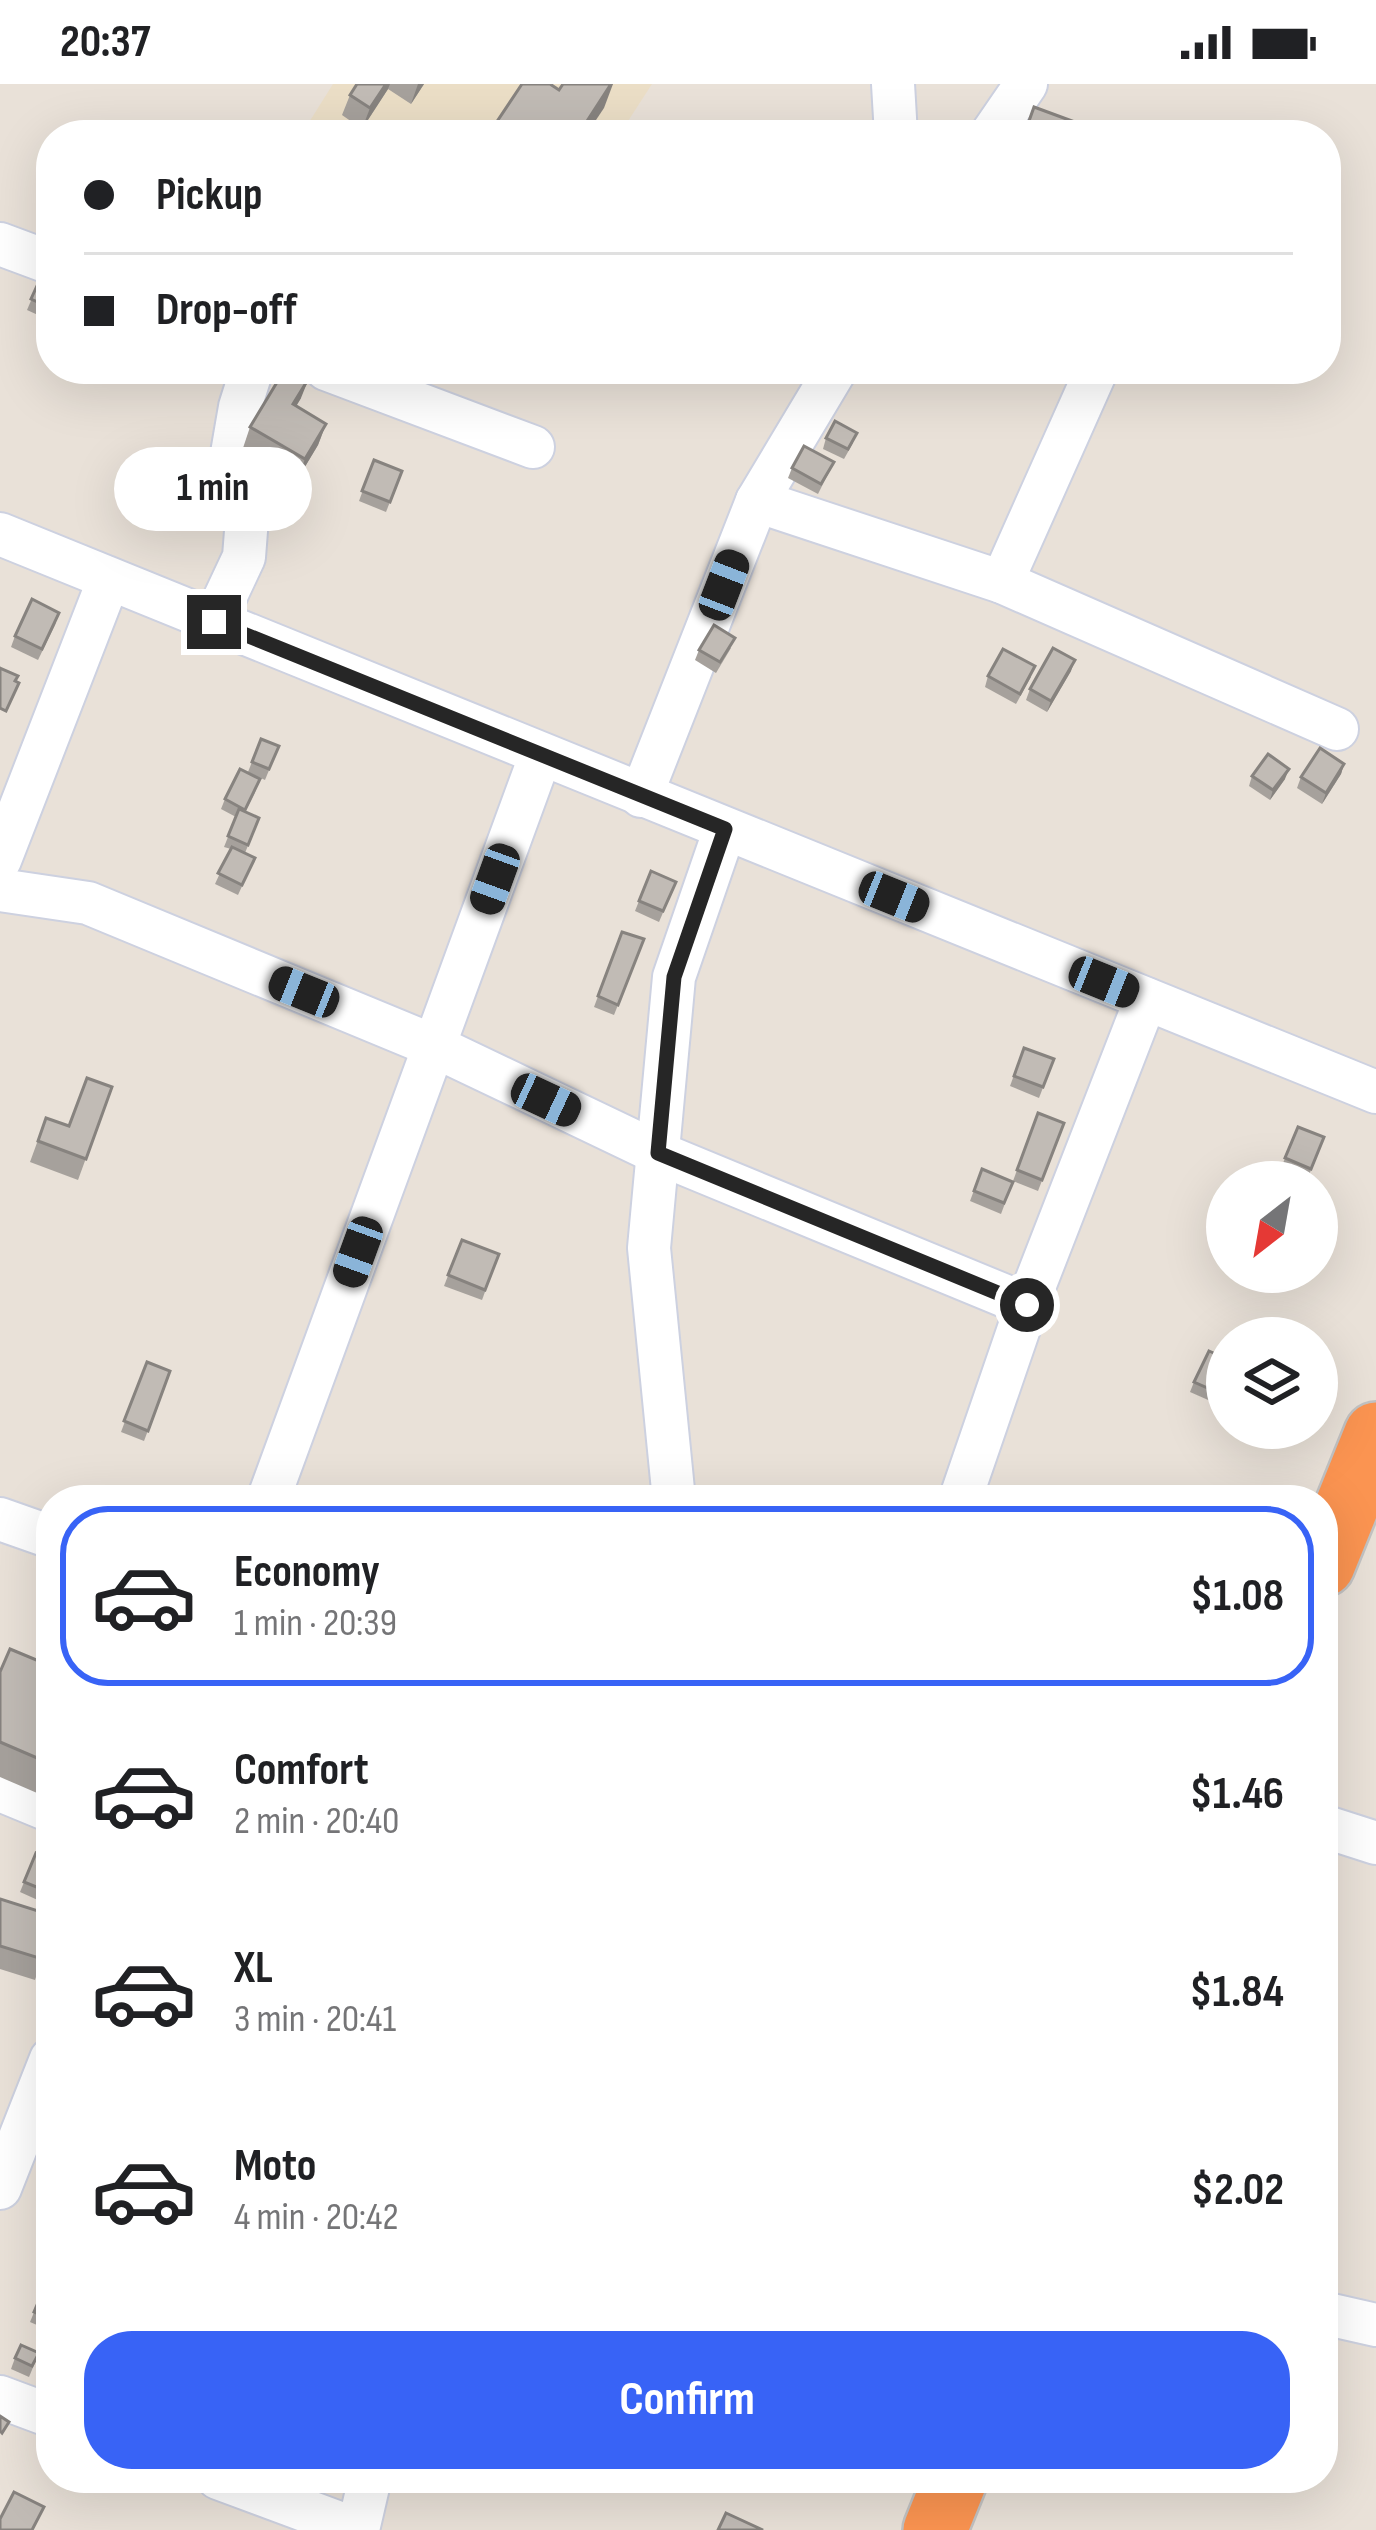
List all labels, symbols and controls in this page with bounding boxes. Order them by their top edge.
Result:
text: 20:37 [60,15,150,70]
text: Pickup [156,168,263,223]
text: Drop-off [156,283,297,338]
callout: 1 min [115,448,313,532]
text: 1 min [177,465,249,512]
car [694,545,754,625]
route end [187,595,241,649]
car [466,839,524,919]
car [854,867,934,927]
car [1064,952,1144,1012]
car [264,962,344,1022]
car [506,1068,586,1132]
north arrow [1206,1161,1338,1293]
map controls [1206,1161,1338,1449]
car [329,1212,387,1292]
route start [1000,1278,1054,1332]
button: layers [1206,1317,1338,1449]
icon: car [90,1542,198,1650]
text: Economy [234,1545,380,1600]
text: $1.08 [1190,1569,1284,1624]
text: 1 min · 20:39 [234,1600,397,1647]
icon: car [90,1740,198,1848]
text: Comfort [234,1743,369,1798]
text: $1.46 [1190,1767,1284,1822]
text: 2 min · 20:40 [234,1798,399,1845]
icon: car [90,1938,198,2046]
text: XL [234,1941,273,1996]
text: $1.84 [1189,1965,1284,2020]
text: 3 min · 20:41 [234,1996,396,2043]
icon: car [90,2136,198,2244]
text: Moto [234,2139,316,2194]
text: $2.02 [1191,2163,1284,2218]
text: 4 min · 20:42 [234,2194,399,2241]
button: Confirm [84,2331,1290,2469]

